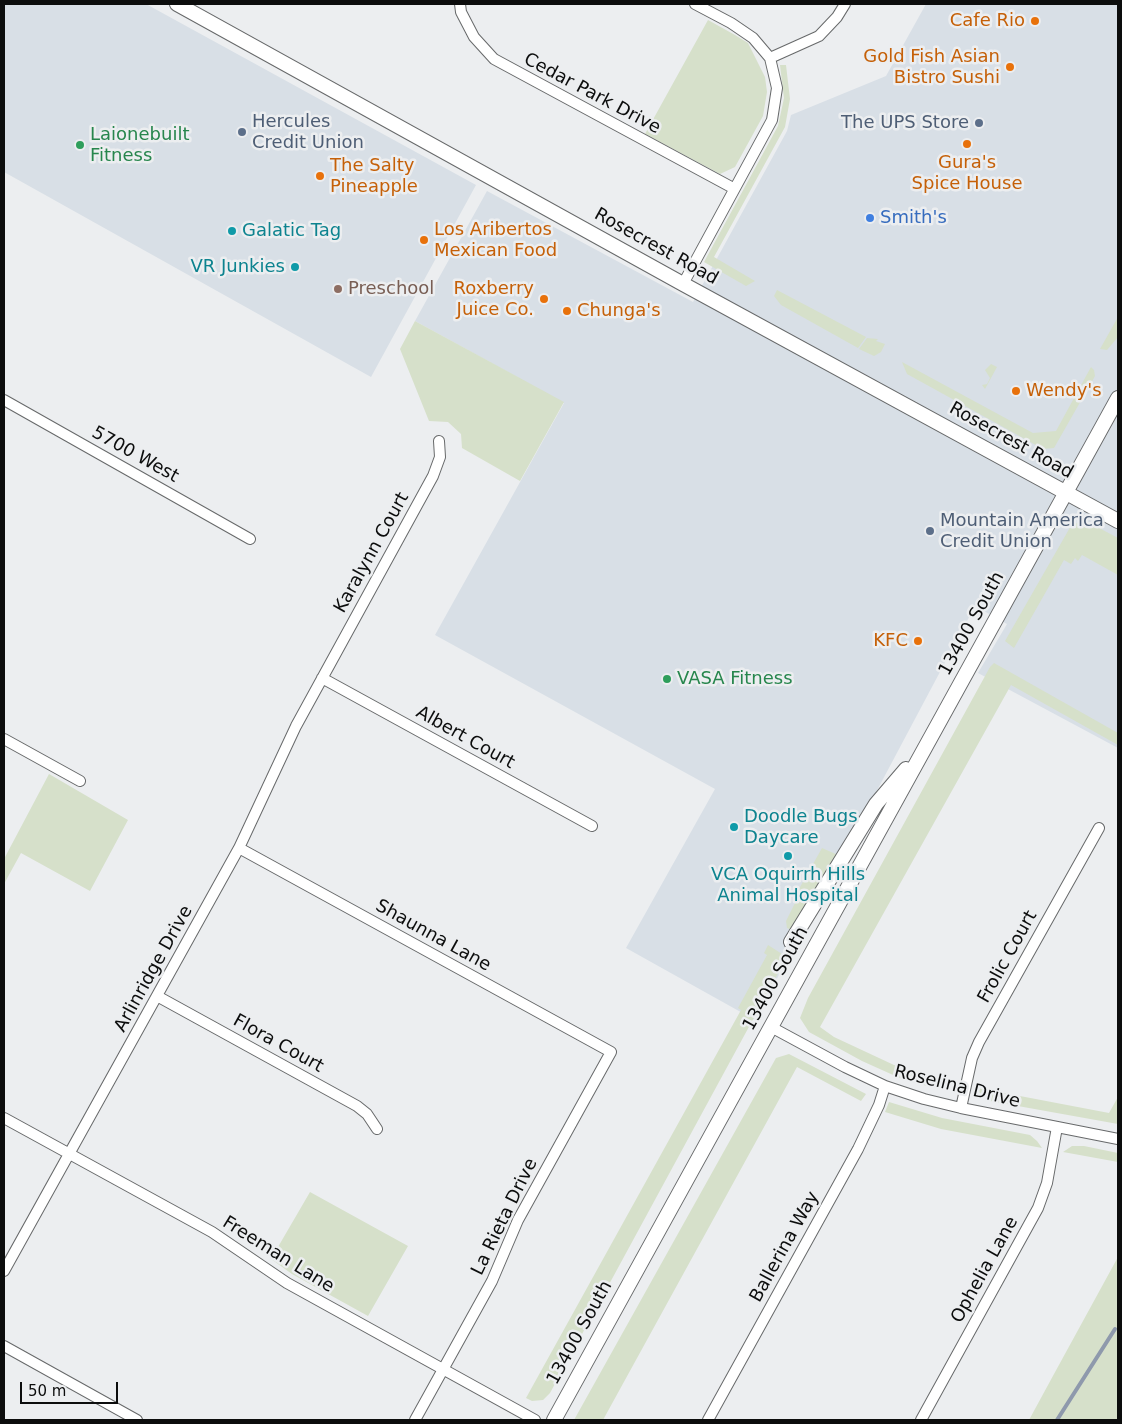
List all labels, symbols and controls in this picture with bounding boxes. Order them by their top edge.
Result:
place label: Cafe Rio [950,10,1025,32]
marker: Cafe Rio [1029,15,1041,27]
place label: Gold Fish Asian Bistro Sushi [863,46,1000,88]
street label: Cedar Park Drive [520,49,664,139]
marker: Gold Fish Asian Bistro Sushi [1004,61,1016,73]
place label: Hercules Credit Union [252,111,364,154]
place label: The UPS Store [841,112,969,134]
marker: The UPS Store [973,117,985,129]
place label: Laionebuilt Fitness [90,124,189,166]
marker: Hercules Credit Union [236,126,248,138]
marker: Gura's Spice House [961,138,973,150]
marker: Laionebuilt Fitness [74,139,86,151]
place label: Gura's Spice House [912,152,1022,194]
place label: The Salty Pineapple [330,155,418,198]
marker: The Salty Pineapple [314,170,326,182]
street label: Rosecrest Road [590,204,722,290]
place label: Smith's [880,207,947,229]
marker: Smith's [864,212,876,224]
place label: Los Aribertos Mexican Food [434,219,557,262]
place label: Galatic Tag [242,220,341,242]
marker: Galatic Tag [226,225,238,237]
marker: Los Aribertos Mexican Food [418,234,430,246]
place label: VR Junkies [190,256,285,278]
marker: VR Junkies [289,261,301,273]
place label: Preschool [348,278,434,300]
place label: Roxberry Juice Co. [454,278,534,320]
marker: Preschool [332,283,344,295]
marker: Roxberry Juice Co. [538,293,550,305]
place label: Chunga's [577,300,661,322]
marker: Chunga's [561,305,573,317]
place label: Wendy's [1026,380,1102,402]
marker: Wendy's [1010,385,1022,397]
street label: Rosecrest Road [945,398,1077,484]
street label: 5700 West [88,422,182,488]
street label: Karalynn Court [330,489,414,617]
place label: Mountain America Credit Union [940,510,1104,552]
marker: Mountain America Credit Union [924,525,936,537]
street label: 13400 South [935,568,1009,680]
place label: KFC [873,630,908,652]
marker: KFC [912,635,924,647]
place label: VASA Fitness [677,668,793,690]
marker: VASA Fitness [661,673,673,685]
street label: Albert Court [412,702,518,774]
place label: Doodle Bugs Daycare [744,806,858,849]
marker: Doodle Bugs Daycare [728,821,740,833]
marker: VCA Oquirrh Hills Animal Hospital [782,850,794,862]
place label: VCA Oquirrh Hills Animal Hospital [711,864,865,906]
street label: Shaunna Lane [372,895,494,977]
street label: Arlinridge Drive [110,902,198,1036]
street label: Frolic Court [974,907,1042,1007]
street label: 13400 South [739,923,813,1035]
street label: Flora Court [229,1010,327,1078]
street label: Roselina Drive [892,1061,1022,1113]
street label: La Rieta Drive [467,1155,543,1279]
street label: Ballerina Way [746,1188,824,1306]
street label: Freeman Lane [218,1212,338,1298]
street label: Ophelia Lane [947,1213,1023,1327]
street label: 13400 South [543,1277,617,1389]
scale bar [22,1372,120,1404]
text: 50 m [28,1382,66,1400]

